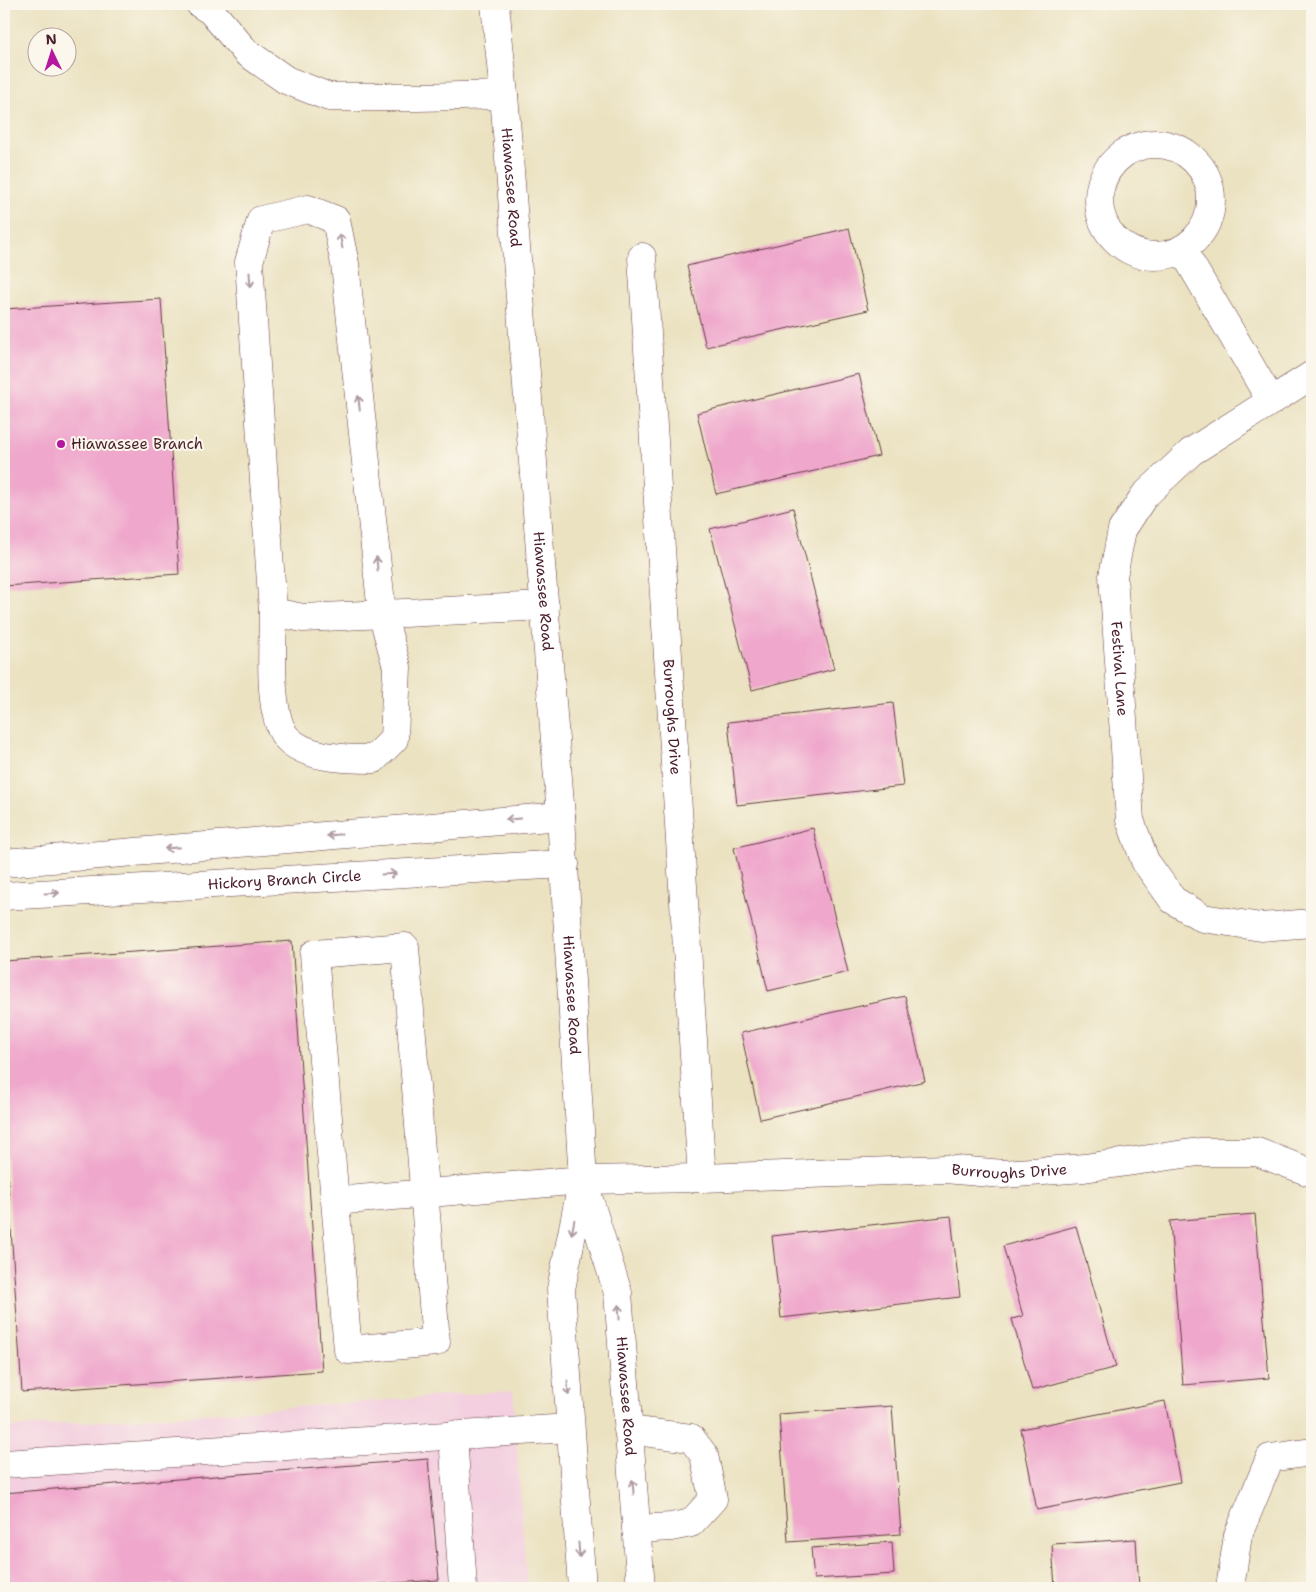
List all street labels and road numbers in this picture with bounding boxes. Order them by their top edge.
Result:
street label: Hiawassee Road [497,127,526,248]
street label: Hiawassee Road [529,530,558,652]
street label: Festival Lane [1106,620,1133,717]
street label: Burroughs Drive [658,659,686,775]
street label: Hickory Branch Circle [207,866,362,894]
street label: Hiawassee Road [558,935,585,1056]
street label: Burroughs Drive [951,1159,1068,1184]
street label: Hiawassee Road [611,1335,641,1457]

